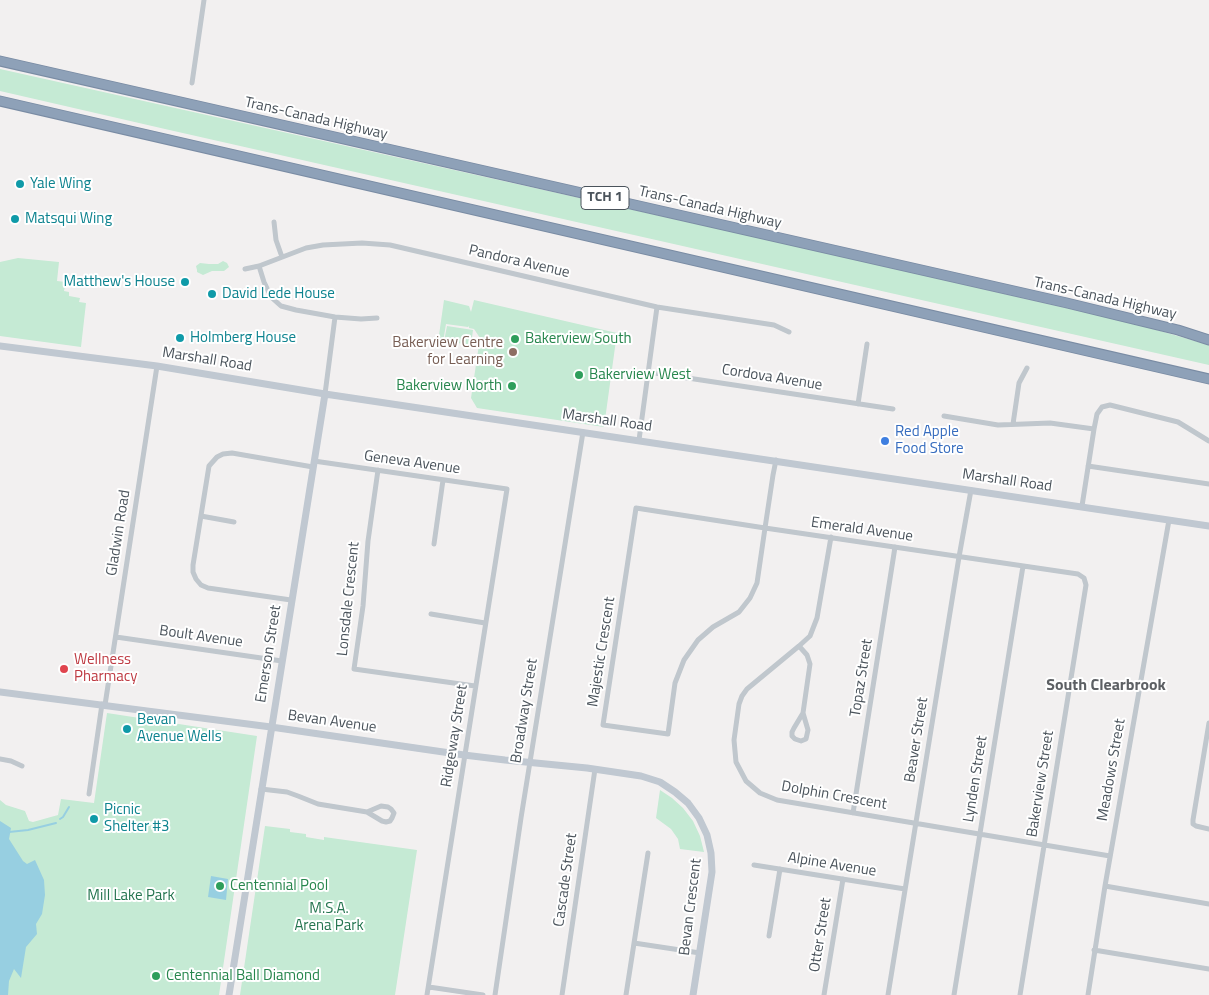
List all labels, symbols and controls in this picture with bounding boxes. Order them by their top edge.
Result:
street label: Trans-Canada Highway [243,94,389,144]
place label: Yale Wing [30,175,91,193]
marker: Yale Wing [14,178,26,190]
street label: Trans-Canada Highway [637,183,783,233]
road number: TCH 1 [581,187,629,210]
place label: Matsqui Wing [25,210,112,228]
marker: Matsqui Wing [9,213,21,225]
street label: Pandora Avenue [467,242,571,282]
place label: Matthew's House [64,273,175,291]
street label: Trans-Canada Highway [1032,274,1178,324]
marker: Matthew's House [179,276,191,288]
place label: David Lede House [222,285,335,303]
marker: David Lede House [206,288,218,300]
place label: Holmberg House [190,329,296,347]
place label: Bakerview South [525,330,632,348]
marker: Holmberg House [174,332,186,344]
marker: Bakerview South [509,333,521,345]
place label: Bakerview Centre for Learning [392,334,503,369]
street label: Marshall Road [161,344,253,376]
marker: Bakerview Centre for Learning [507,346,519,358]
street label: Cordova Avenue [720,361,824,395]
place label: Bakerview West [589,366,691,384]
marker: Bakerview West [573,369,585,381]
place label: Bakerview North [396,377,502,395]
marker: Bakerview North [506,380,518,392]
street label: Marshall Road [561,406,653,436]
place label: Red Apple Food Store [895,423,963,458]
marker: Red Apple Food Store [879,435,891,447]
street label: Geneva Avenue [363,447,461,479]
street label: Marshall Road [961,466,1053,496]
street label: Gladwin Road [103,489,135,577]
street label: Emerald Avenue [810,514,914,546]
street label: Lonsdale Crescent [334,541,364,657]
street label: Majestic Crescent [584,596,620,708]
street label: Emerson Street [252,604,286,704]
street label: Boult Avenue [158,622,244,652]
street label: Topaz Street [847,638,877,718]
place label: Wellness Pharmacy [74,651,137,686]
street label: Broadway Street [508,657,542,765]
marker: Wellness Pharmacy [58,663,70,675]
district label: South Clearbrook [1046,676,1166,696]
street label: Ridgeway Street [438,683,472,789]
street label: Beaver Street [901,696,933,784]
street label: Bevan Avenue [286,707,378,737]
place label: Bevan Avenue Wells [137,711,222,746]
street label: Meadows Street [1094,717,1130,823]
marker: Bevan Avenue Wells [121,723,133,735]
street label: Bakerview Street [1024,729,1058,839]
street label: Lynden Street [960,734,992,824]
street label: Dolphin Crescent [780,778,888,814]
place label: Picnic Shelter #3 [104,801,169,836]
marker: Picnic Shelter #3 [88,813,100,825]
street label: Cascade Street [551,832,581,928]
street label: Alpine Avenue [786,849,878,881]
street label: Bevan Crescent [676,857,706,957]
place label: Centennial Pool [230,877,328,895]
marker: Centennial Pool [214,880,226,892]
park label: Mill Lake Park [87,887,175,905]
street label: Otter Street [806,896,836,974]
park label: M.S.A. Arena Park [294,900,364,935]
place label: Centennial Ball Diamond [166,967,320,985]
marker: Centennial Ball Diamond [150,970,162,982]

